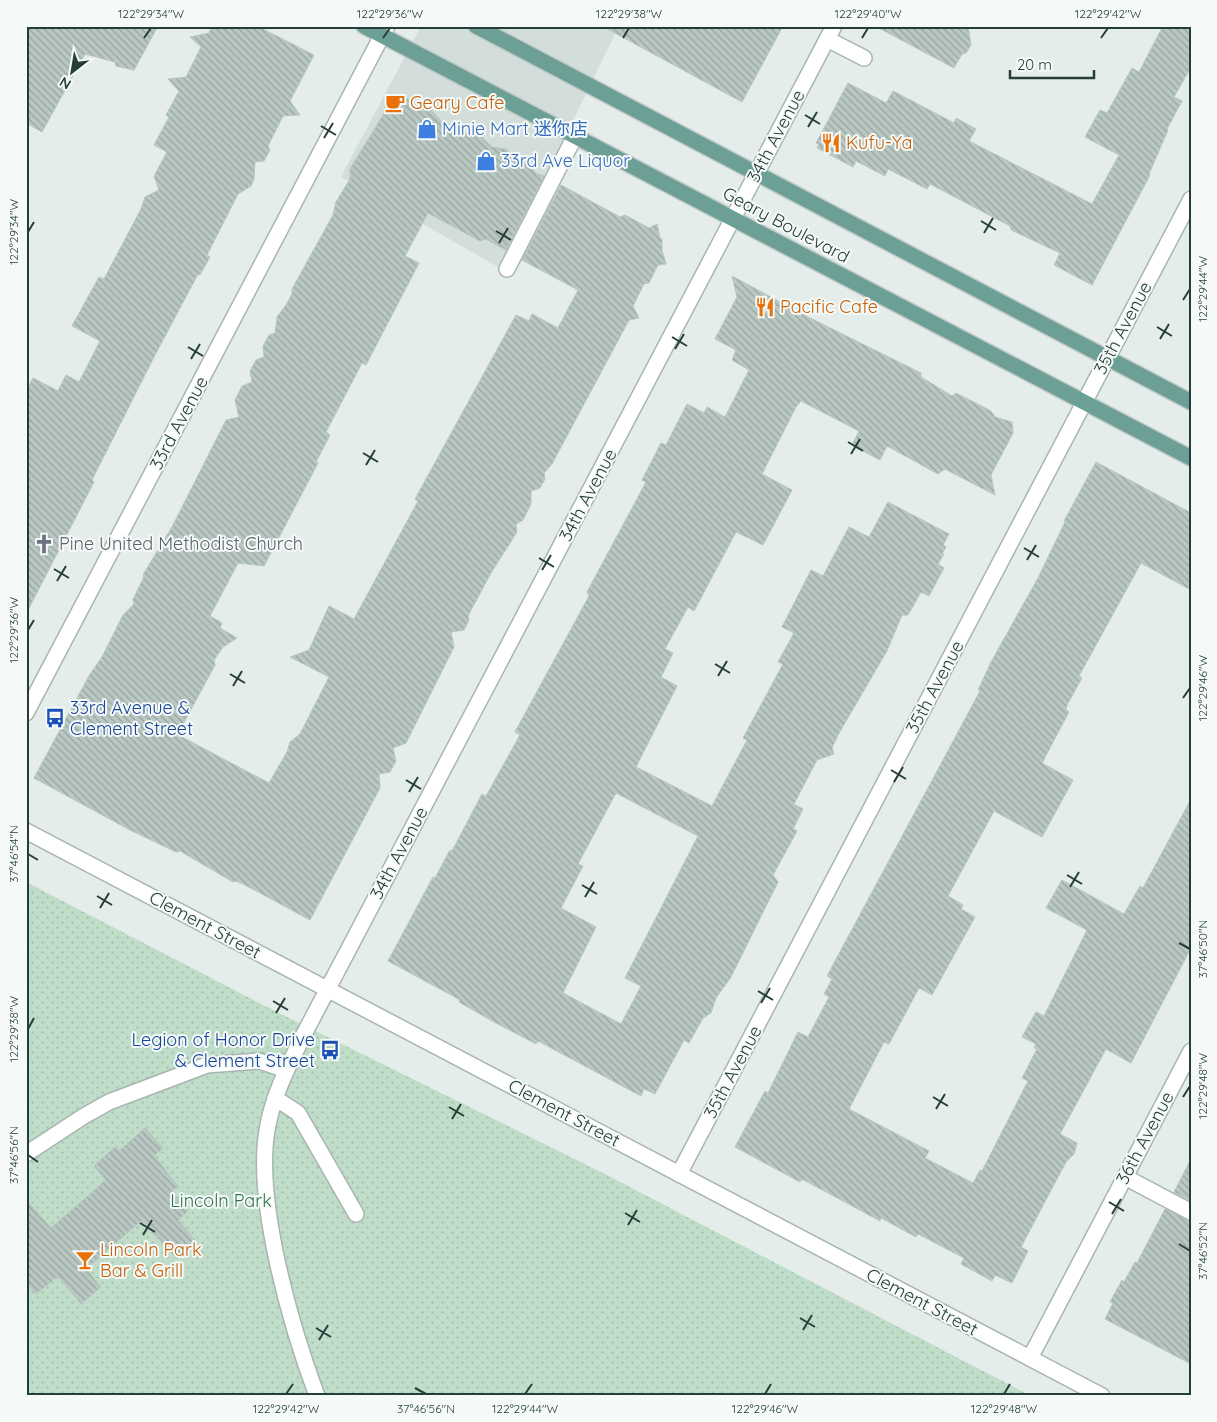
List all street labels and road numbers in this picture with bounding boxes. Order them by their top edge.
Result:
street label: 34th Avenue [742,85,810,186]
street label: Geary Boulevard [719,181,854,268]
street label: 35th Avenue [1088,277,1157,378]
street label: 33rd Avenue [144,372,213,474]
street label: 34th Avenue [554,444,622,545]
street label: 35th Avenue [900,636,969,737]
street label: 34th Avenue [365,802,433,903]
street label: Clement Street [145,886,265,964]
street label: 35th Avenue [698,1021,767,1122]
street label: Clement Street [504,1074,624,1152]
street label: 36th Avenue [1110,1087,1179,1188]
street label: Clement Street [862,1263,982,1341]

